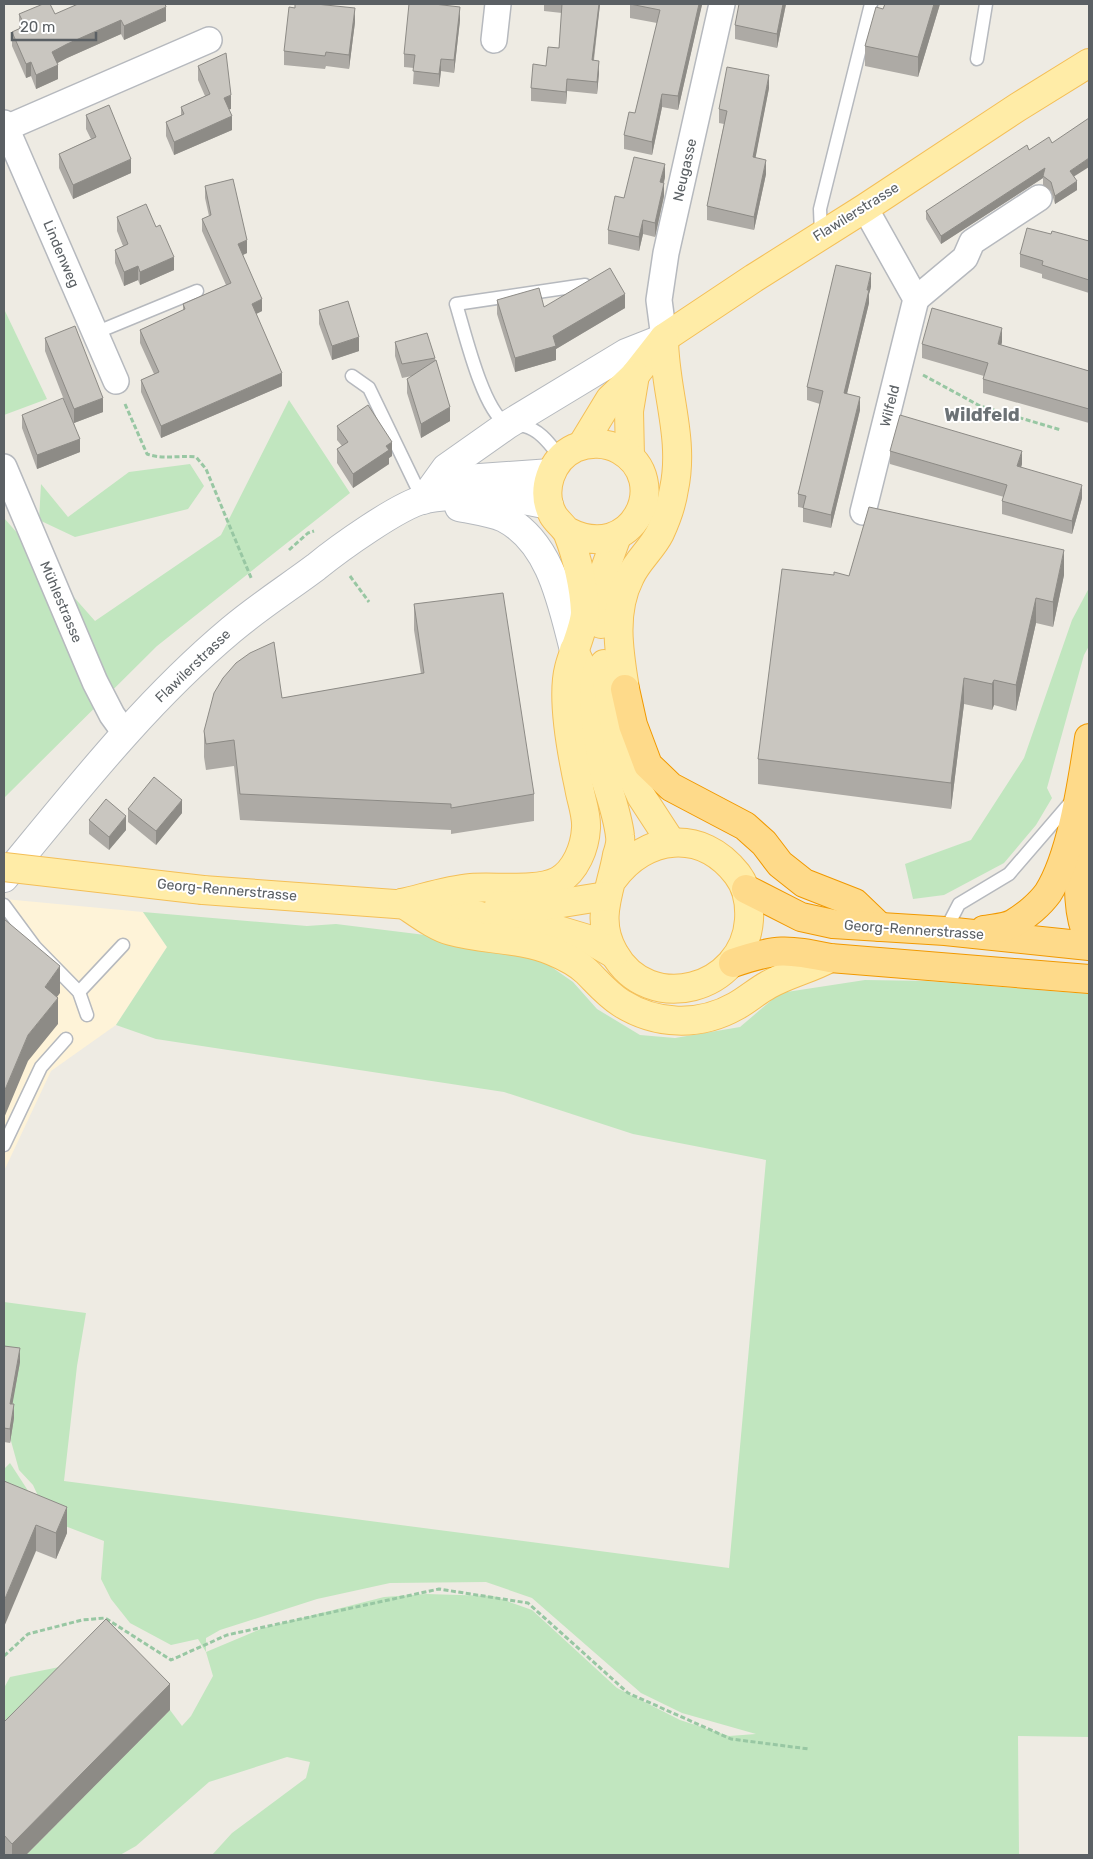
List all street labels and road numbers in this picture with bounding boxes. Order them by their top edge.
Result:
street label: Neugasse [669,137,701,203]
street label: Flawilerstrasse [810,179,902,245]
street label: Lindenweg [39,218,83,290]
street label: Wilfeld [877,383,903,429]
street label: Mühlestrasse [36,559,86,645]
street label: Flawilerstrasse [152,626,234,706]
street label: Georg-Rennerstrasse [156,875,298,905]
street label: Georg-Rennerstrasse [843,917,985,943]

